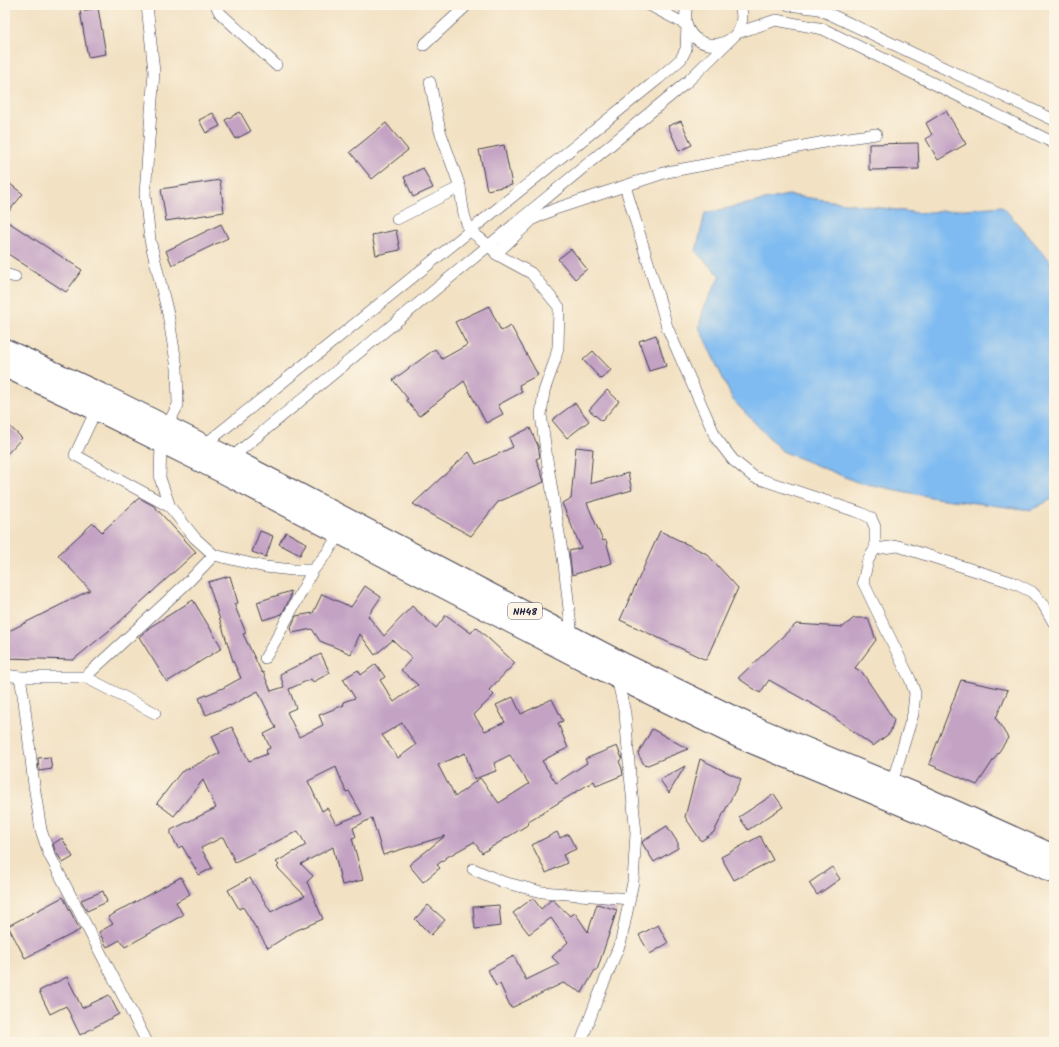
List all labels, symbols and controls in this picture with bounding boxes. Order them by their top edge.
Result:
road number: NH48 [508,603,542,619]

